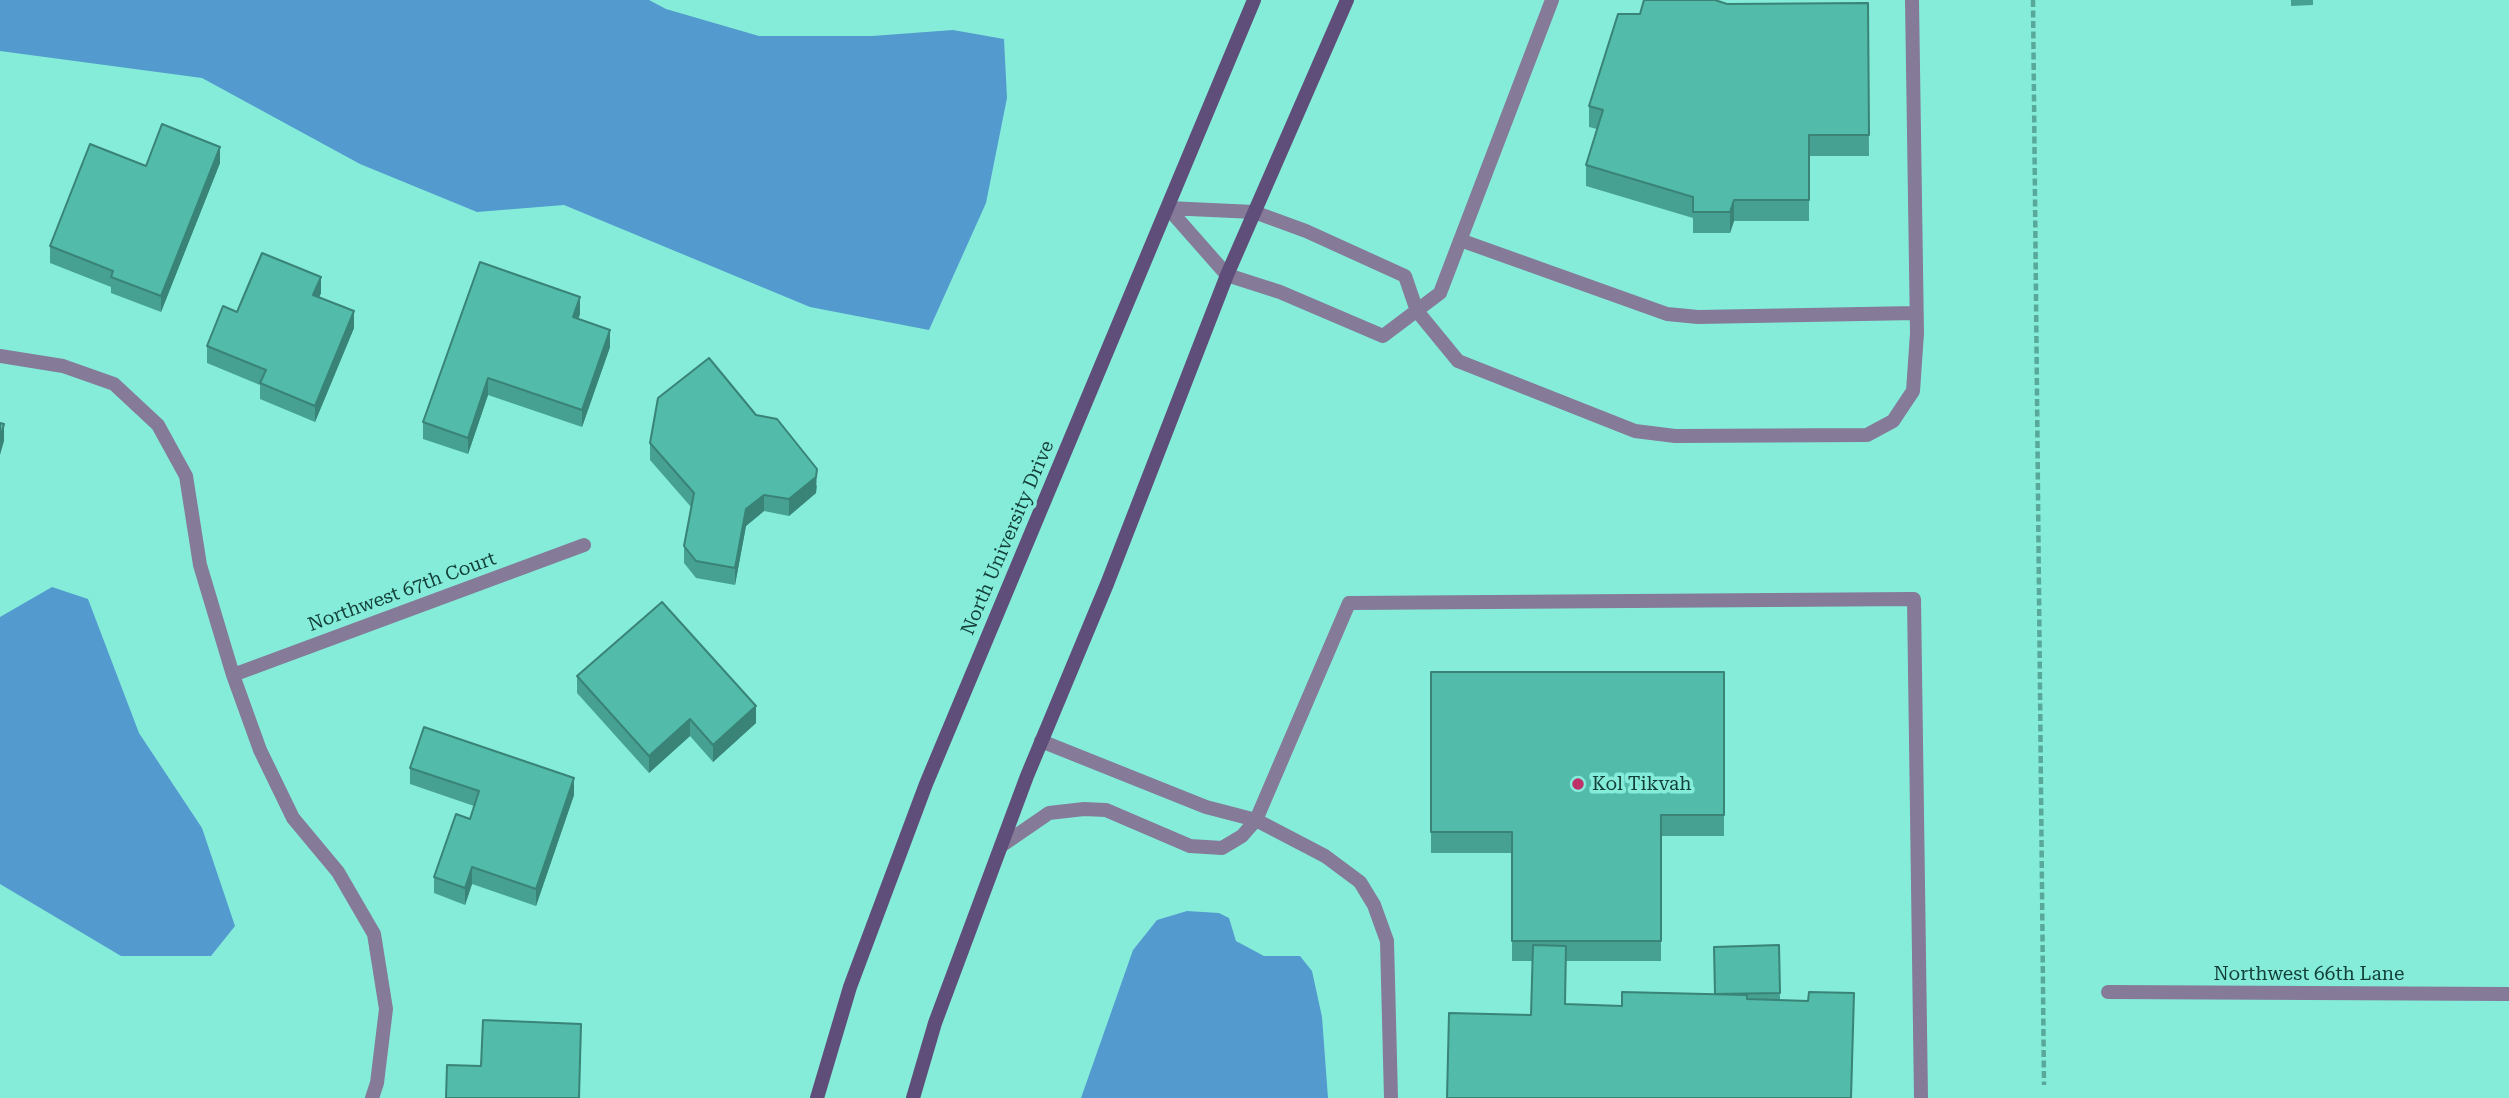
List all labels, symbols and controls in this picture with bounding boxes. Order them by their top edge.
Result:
street label: North University Drive [957,437,1059,639]
street label: Northwest 67th Court [305,547,499,637]
place label: Kol Tikvah [1592,773,1692,795]
marker: Kol Tikvah [1570,776,1586,792]
street label: Northwest 66th Lane [2213,963,2405,985]

